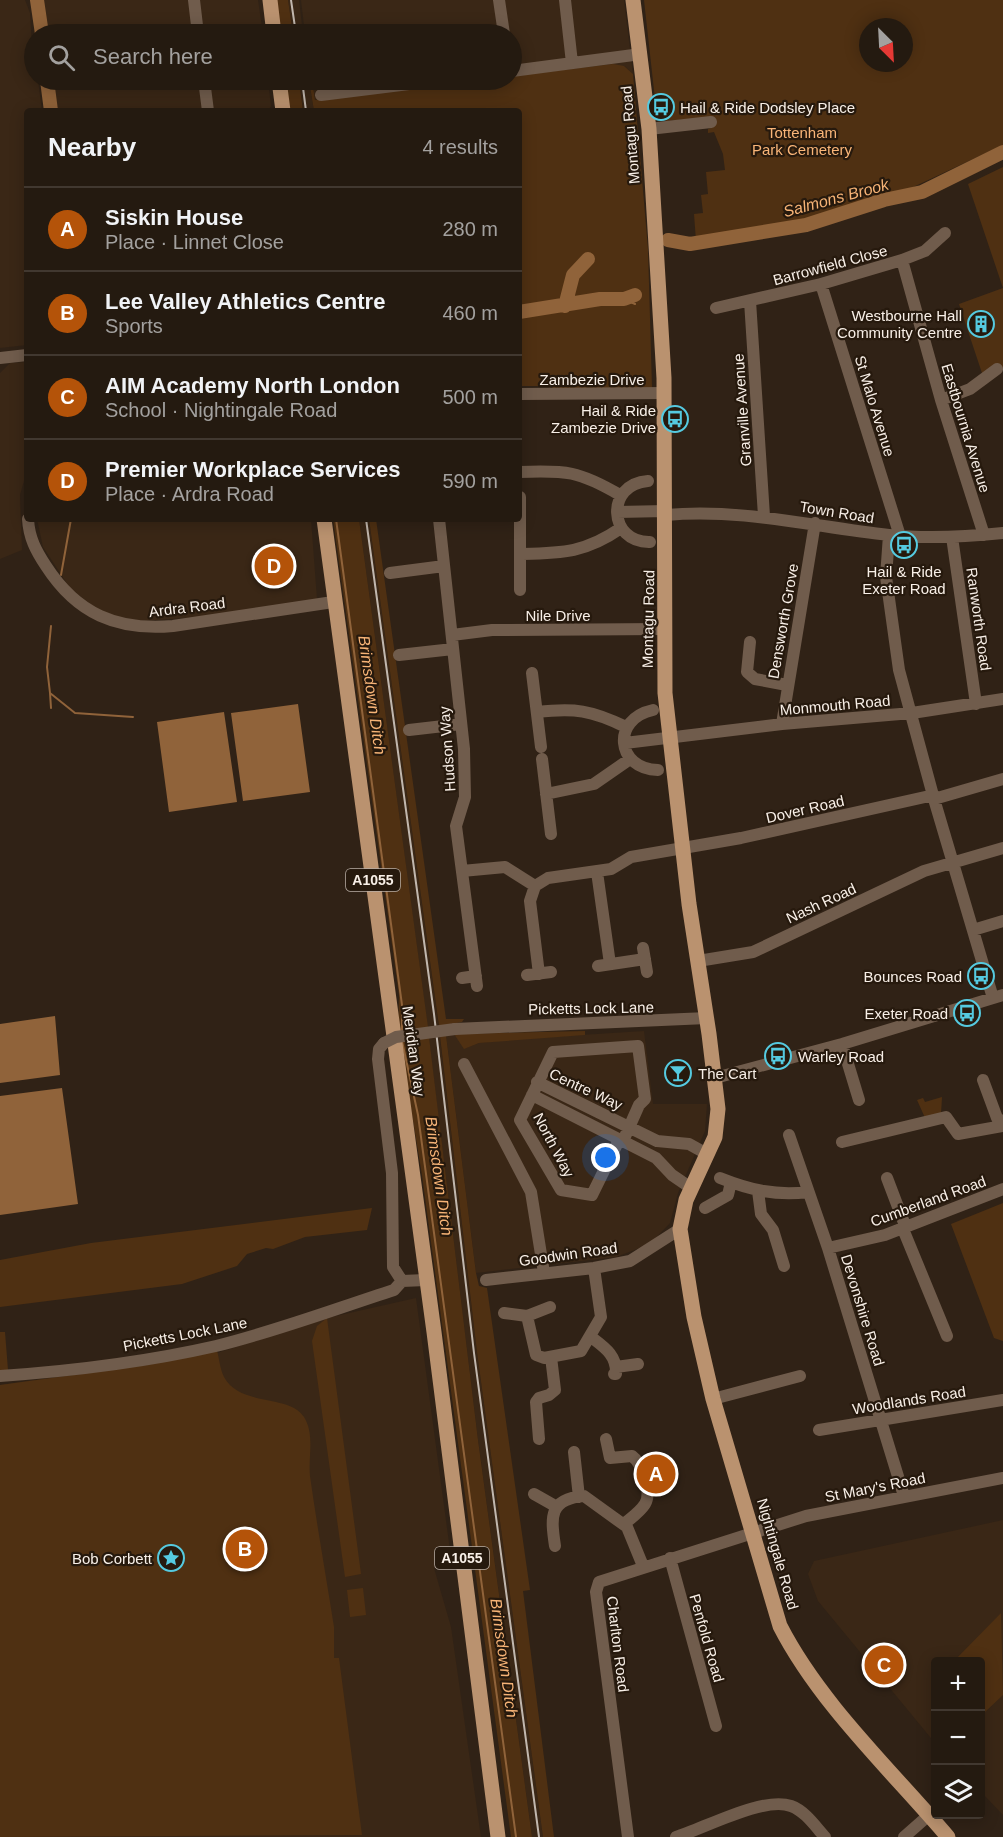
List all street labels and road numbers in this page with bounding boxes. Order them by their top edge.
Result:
street label: Montagu Road [617,85,643,185]
street label: Barrowfield Close [771,242,889,288]
street label: Granville Avenue [730,353,754,467]
street label: St Malo Avenue [852,353,898,459]
street label: Eastbournia Avenue [938,361,994,495]
street label: Zambezie Drive [539,371,645,388]
street label: Town Road [799,498,875,526]
street label: Densworth Grove [764,562,802,680]
street label: Ranworth Road [963,566,995,672]
street label: Montagu Road [639,570,657,668]
street label: Ardra Road [148,594,226,620]
street label: Nile Drive [525,607,591,624]
street label: Monmouth Road [779,692,891,718]
street label: Hudson Way [436,705,458,792]
street label: Dover Road [764,792,846,826]
road number: A1055 [346,869,400,891]
street label: Nash Road [783,879,859,927]
street label: Picketts Lock Lane [528,998,654,1018]
street label: Meridian Way [399,1005,429,1098]
street label: Centre Way [547,1065,626,1114]
street label: North Way [530,1110,578,1180]
street label: Cumberland Road [868,1172,988,1230]
street label: Goodwin Road [518,1239,618,1269]
street label: Devonshire Road [838,1252,888,1368]
street label: Picketts Lock Lane [122,1314,248,1354]
street label: Woodlands Road [851,1383,967,1417]
street label: St Mary's Road [823,1469,927,1505]
street label: Nightingale Road [754,1496,802,1612]
road number: A1055 [435,1547,489,1569]
street label: Penfold Road [686,1592,728,1684]
street label: Charlton Road [604,1595,632,1693]

